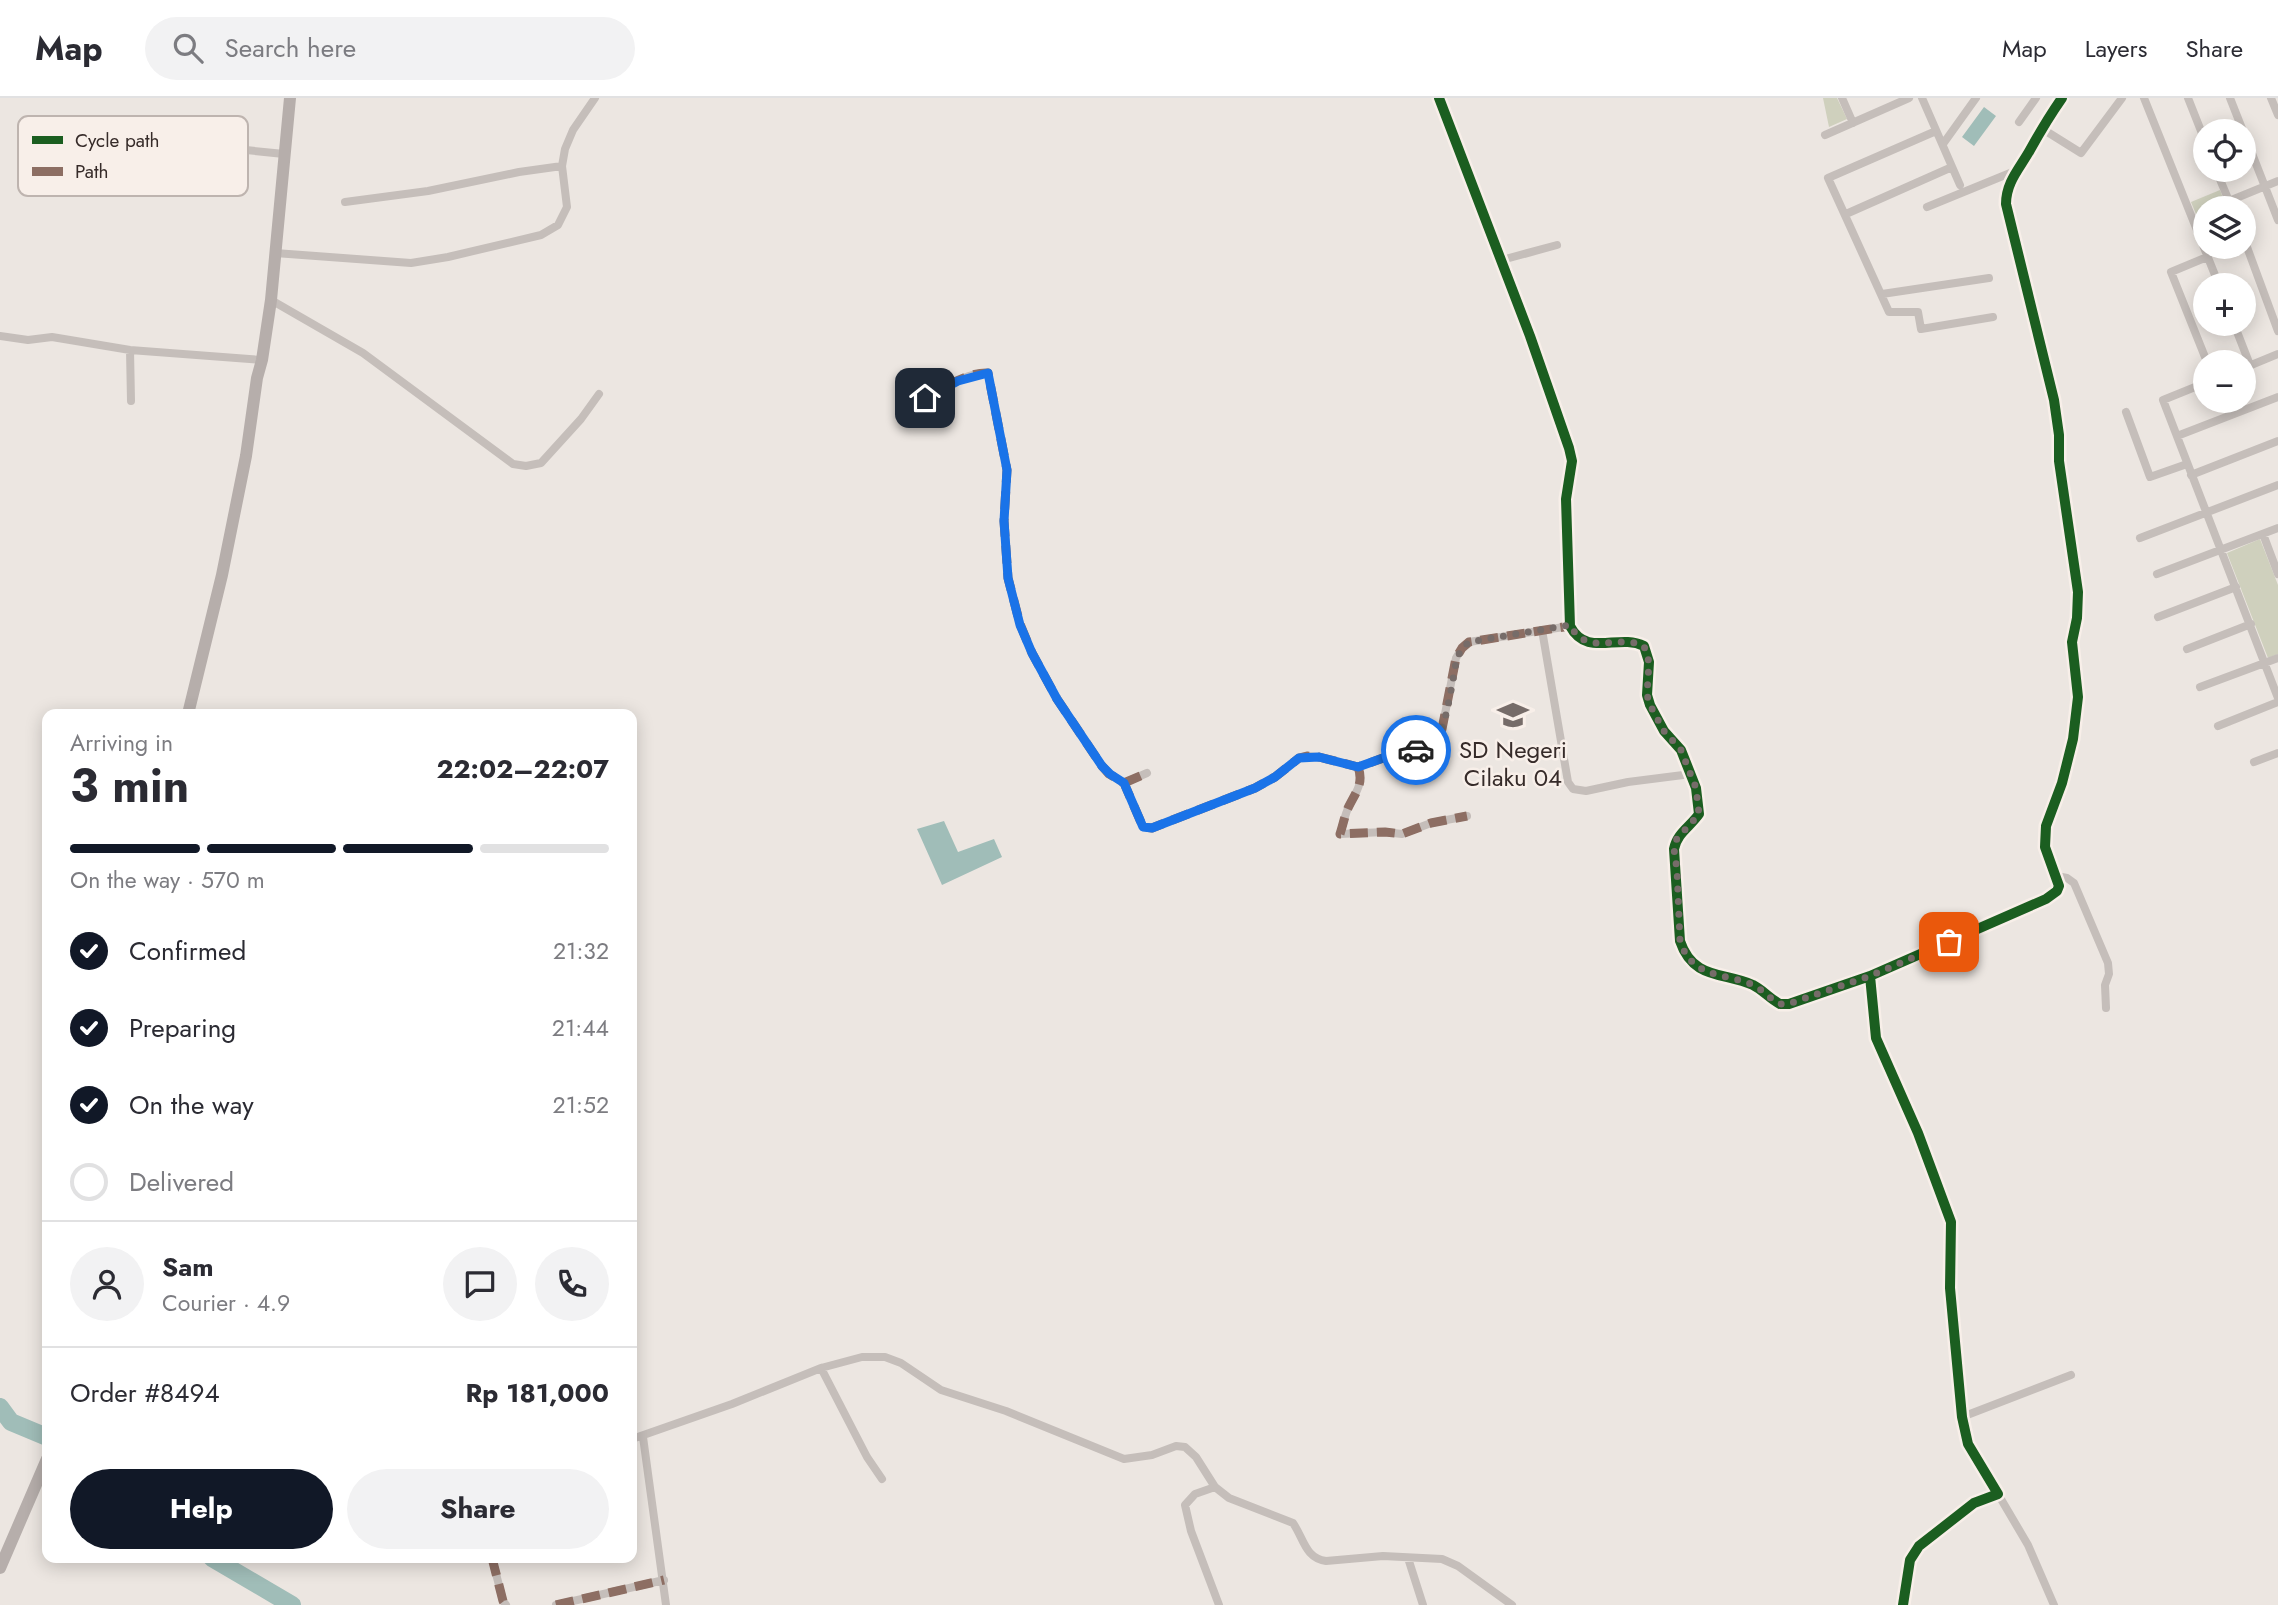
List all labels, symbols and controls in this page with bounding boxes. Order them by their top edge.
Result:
search box [145,17,635,80]
text: Map [35,25,103,72]
icon: search [169,29,207,67]
text: Search here [225,29,356,67]
text: Map [2002,31,2047,66]
text: Layers [2085,31,2147,66]
text: Share [2185,31,2243,66]
legend [18,116,248,196]
map controls [2193,119,2256,413]
button: locate [2193,119,2256,182]
text: Cycle path [75,127,160,154]
text: Path [75,158,109,185]
button: layers [2193,196,2256,259]
button: + [2193,273,2256,336]
button: − [2193,350,2256,413]
pin [895,368,955,428]
icon: home [906,379,944,417]
school or university icon: SD Negeri Cilaku 04 [1496,698,1530,732]
courier [1381,715,1451,785]
text: Arriving in [70,726,173,760]
icon: car [1397,731,1435,769]
place label: SD Negeri Cilaku 04 [1459,732,1567,795]
text: 22:02–22:07 [436,750,609,788]
text: 3 min [70,753,189,819]
text: On the way · 570 m [70,863,265,897]
pin [1919,912,1979,972]
icon: bag [1930,923,1968,961]
icon: check [70,932,108,970]
text: Confirmed [129,932,246,970]
text: 21:32 [553,934,609,968]
icon: check [70,1009,108,1047]
text: Preparing [129,1009,236,1047]
text: 21:44 [552,1011,609,1045]
icon: check [70,1086,108,1124]
text: On the way [129,1086,254,1124]
text: 21:52 [553,1088,609,1122]
text: Delivered [129,1163,234,1201]
button: person [70,1247,144,1321]
button: chat [443,1247,517,1321]
button: phone [535,1247,609,1321]
text: Sam [162,1248,214,1286]
text: Courier · 4.9 [162,1286,290,1320]
text: Order #8494 [70,1374,220,1412]
text: Rp 181,000 [466,1374,609,1412]
button: Help [70,1469,333,1549]
button: Share [347,1469,609,1549]

